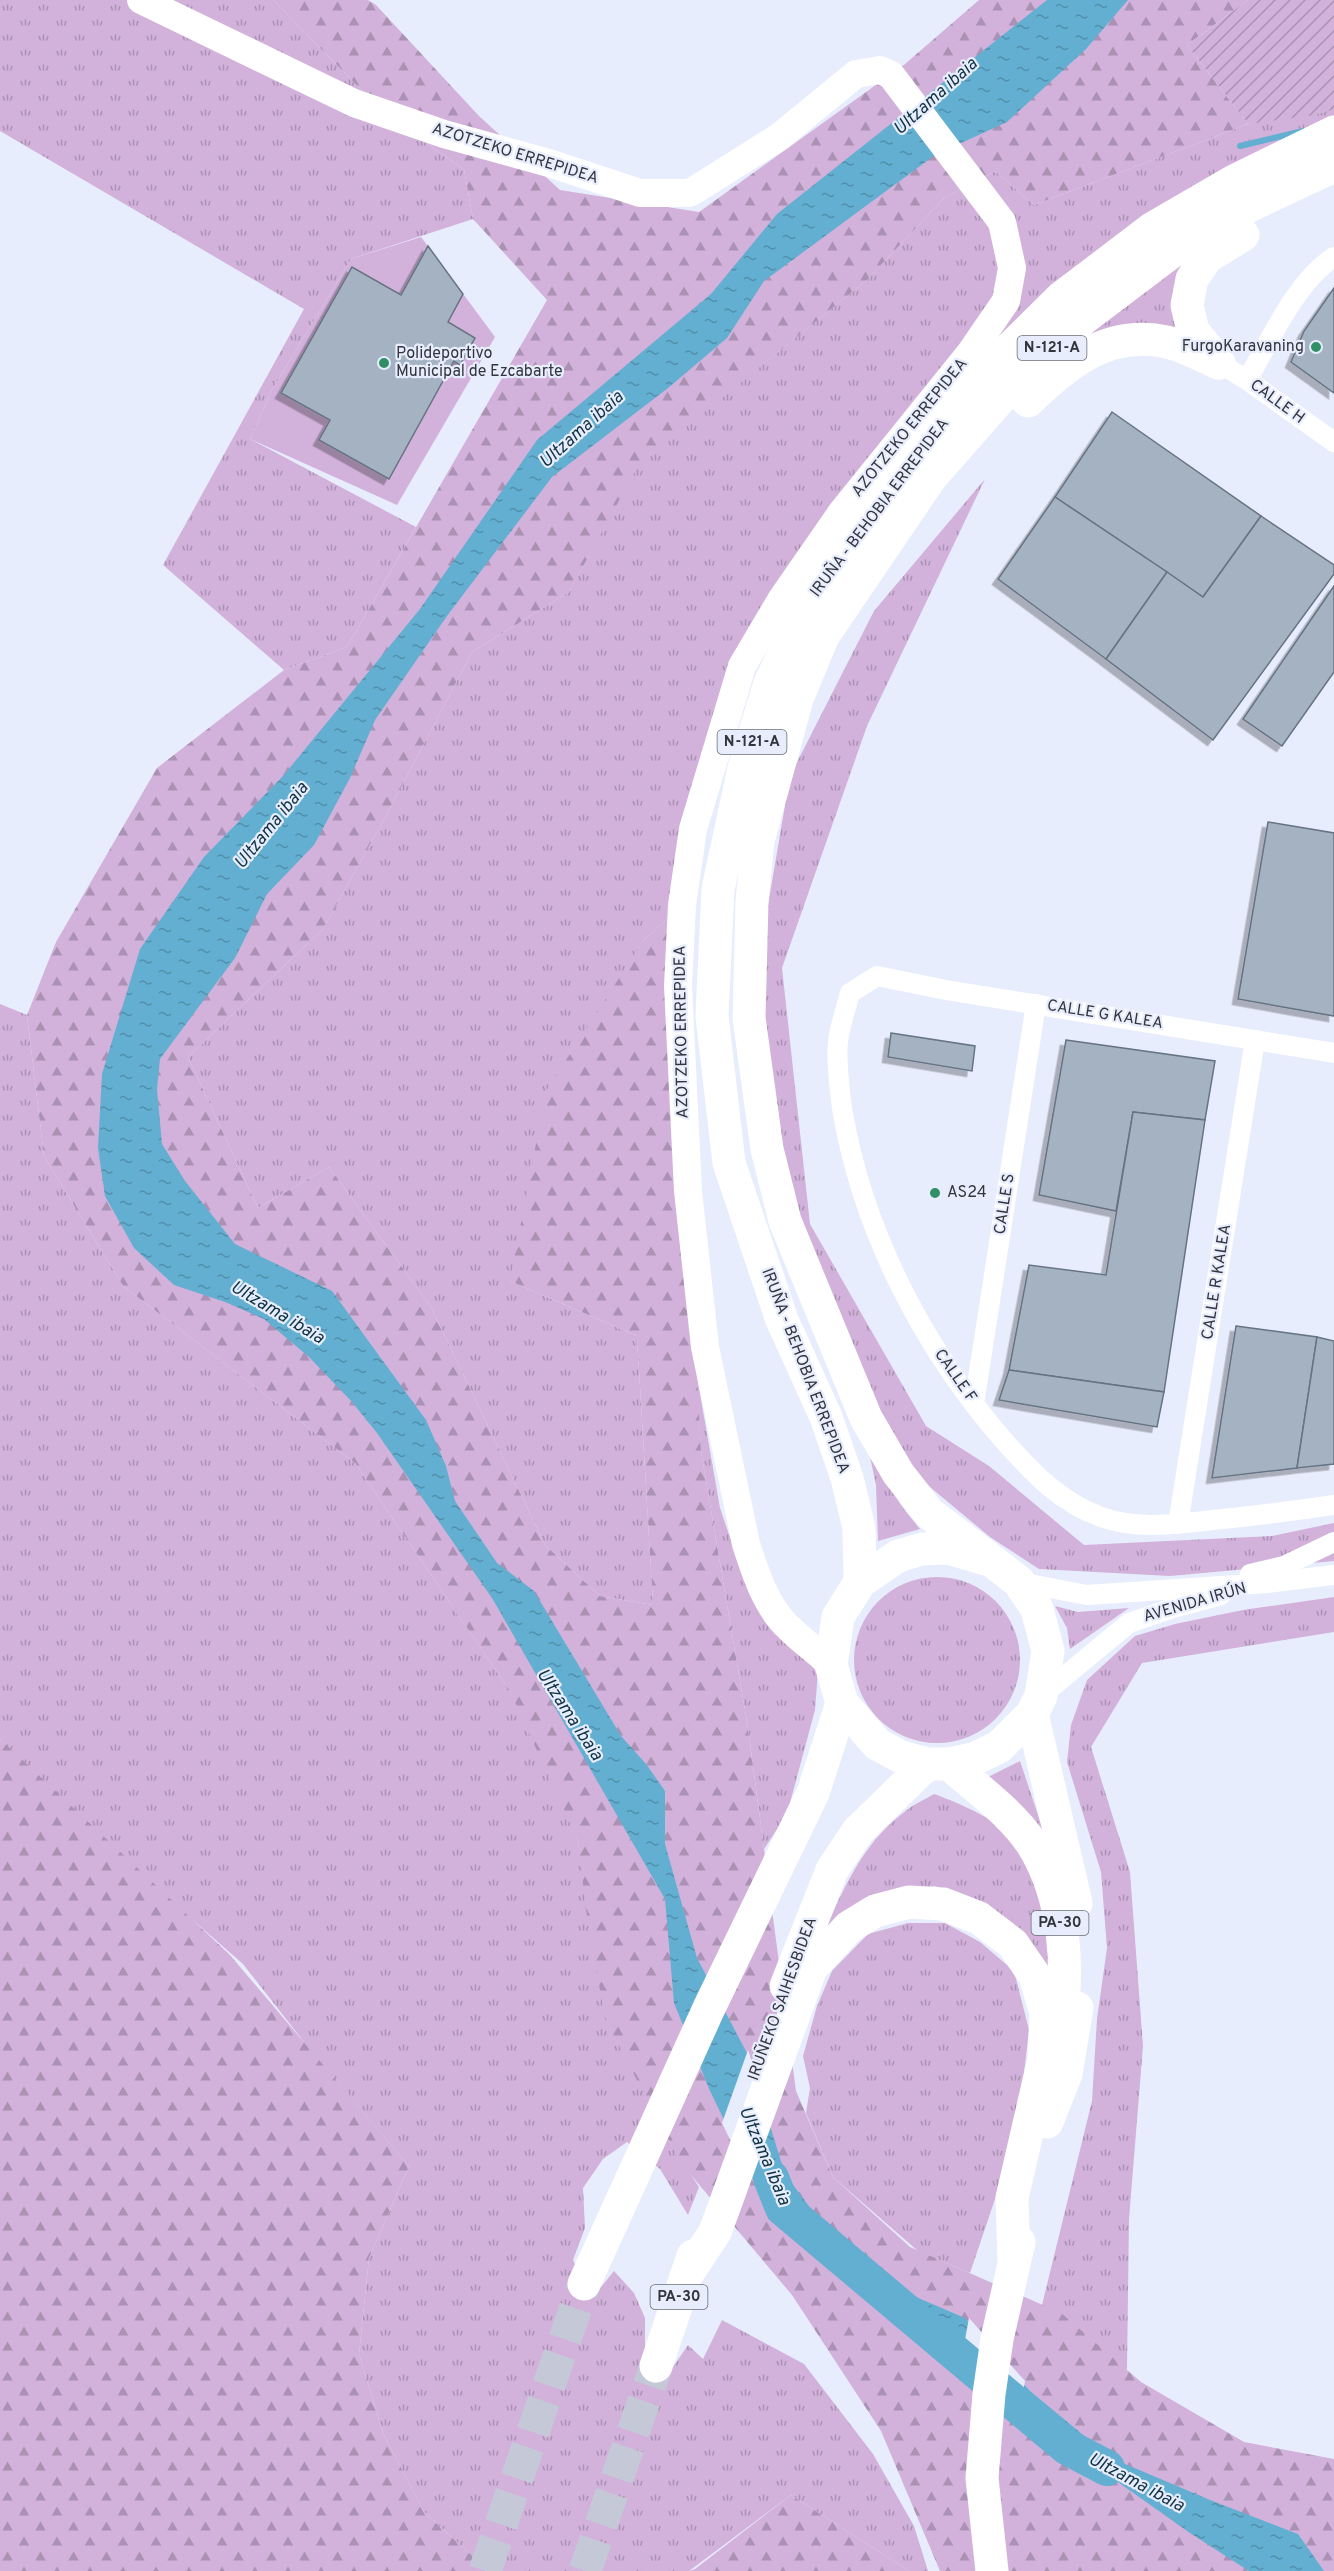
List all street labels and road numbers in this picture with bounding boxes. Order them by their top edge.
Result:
street label: AZOTZEKO ERREPIDEA [429,119,601,189]
road number: N-121-A [1018,336,1086,360]
street label: AZOTZEKO ERREPIDEA [848,354,972,501]
street label: CALLE H [1246,375,1308,429]
street label: IRUÑA - BEHOBIA ERREPIDEA [804,413,954,601]
road number: N-121-A [718,730,786,754]
street label: AZOTZEKO ERREPIDEA [670,945,694,1119]
street label: CALLE G KALEA [1046,996,1165,1034]
street label: CALLE S [990,1172,1020,1236]
street label: CALLE R KALEA [1198,1223,1236,1341]
street label: IRUÑA - BEHOBIA ERREPIDEA [757,1264,856,1477]
street label: CALLE F [929,1345,981,1407]
street label: AVENIDA IRÚN [1141,1577,1249,1627]
road number: PA-30 [1032,1911,1088,1935]
street label: IRUÑEKO SAIHESBIDEA [741,1913,822,2084]
road number: PA-30 [650,2285,708,2309]

